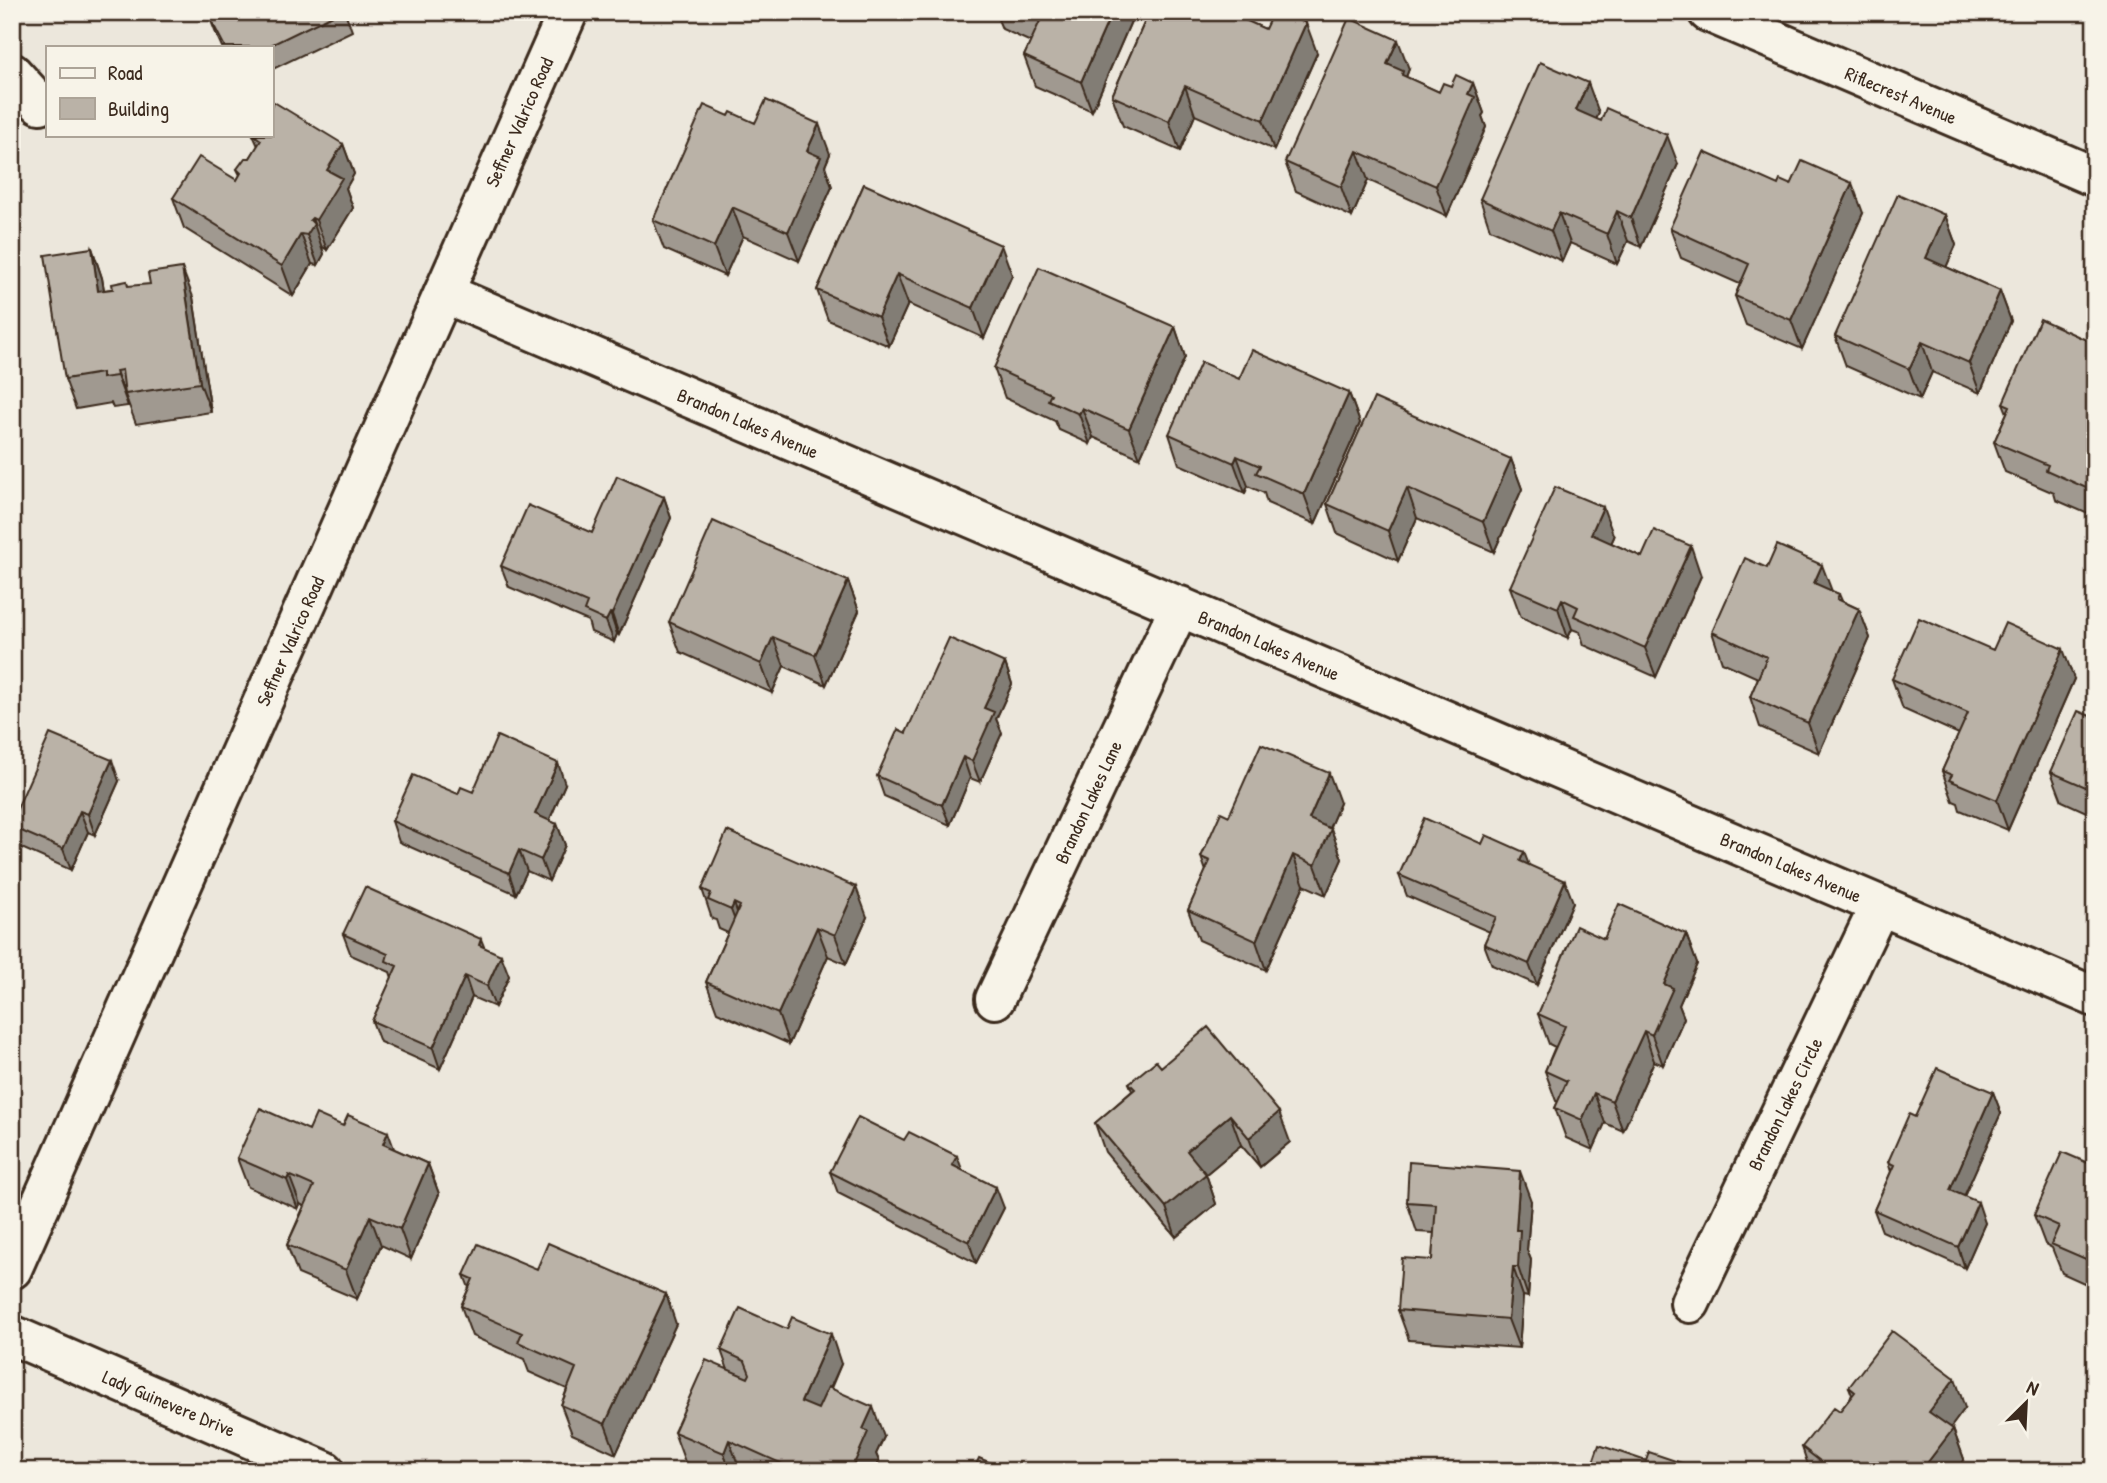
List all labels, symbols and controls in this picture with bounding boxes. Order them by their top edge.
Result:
legend [46,46,273,136]
street label: Seffner Valrico Road [479,53,559,191]
text: Road [108,58,142,87]
street label: Riflecrest Avenue [1841,60,1961,130]
text: Building [108,94,169,123]
street label: Brandon Lakes Avenue [673,382,823,465]
street label: Seffner Valrico Road [250,572,330,710]
street label: Brandon Lakes Avenue [1194,604,1344,687]
street label: Brandon Lakes Lane [1048,736,1128,868]
street label: Brandon Lakes Avenue [1716,826,1866,909]
street label: Brandon Lakes Circle [1742,1033,1829,1175]
street label: Lady Guinevere Drive [99,1363,240,1443]
north arrow [1992,1368,2062,1438]
text: N [2023,1374,2043,1401]

